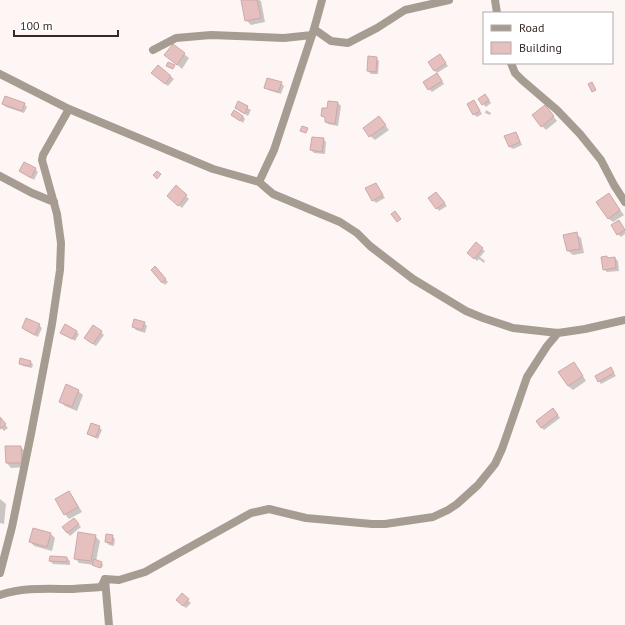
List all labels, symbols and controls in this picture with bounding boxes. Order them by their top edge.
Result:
scale bar [14,12,118,38]
legend [483,12,613,64]
text: 100 m [20,18,53,33]
text: Road [519,20,544,35]
text: Building [519,40,562,55]

